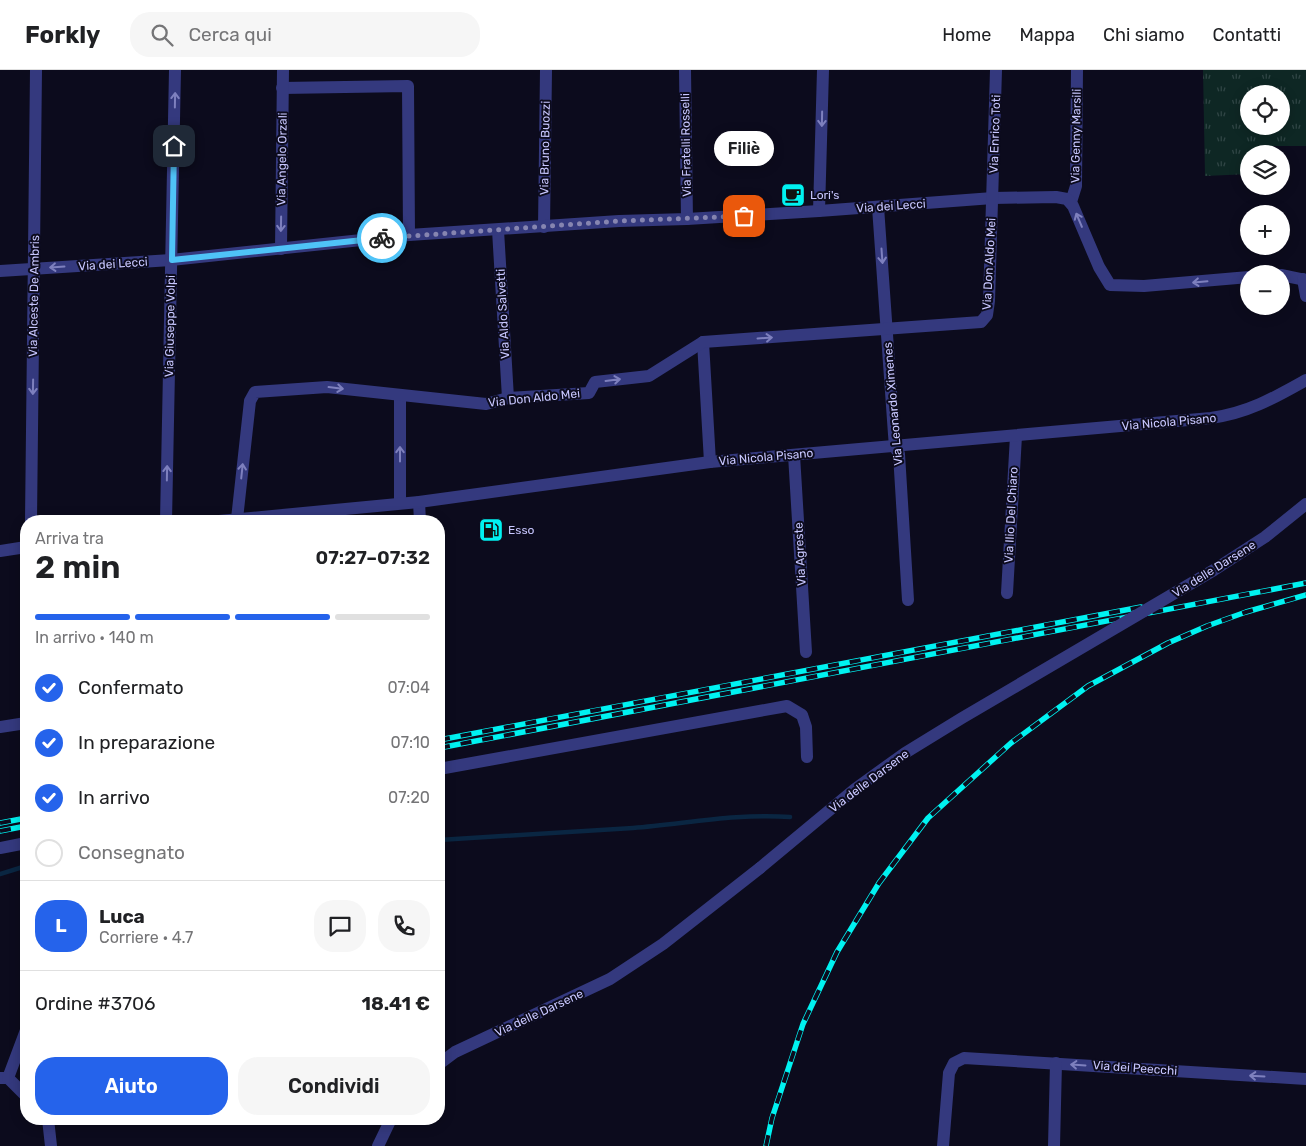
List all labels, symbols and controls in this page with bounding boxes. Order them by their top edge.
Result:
search box [130,12,480,57]
text: Forkly [25,21,100,49]
icon: search [148,21,176,49]
text: Cerca qui [188,23,272,46]
text: Home [942,24,991,46]
text: Mappa [1019,24,1075,46]
text: Chi siamo [1103,24,1185,46]
text: Contatti [1213,24,1281,46]
map controls [1240,85,1290,315]
button: locate [1240,85,1290,135]
street label: Via Genny Marsili [1068,89,1084,183]
one-way arrow [170,92,179,108]
street label: Via Fratelli Rosselli [678,93,694,197]
street label: Via Enrico Toti [987,94,1003,174]
street label: Via Bruno Buozzi [537,101,553,195]
one-way arrow [817,110,826,126]
street label: Via Angelo Orzali [274,112,290,206]
pin [153,125,195,167]
callout: Filiè [714,131,774,166]
icon: home [160,132,188,160]
text: Filiè [728,139,760,158]
button: layers [1240,145,1290,195]
cafe icon: Lori's [780,182,806,208]
place label: Lori's [810,188,839,202]
pin [723,195,765,237]
street label: Via dei Lecci [856,197,926,215]
icon: bag [730,202,758,230]
button: + [1240,205,1290,255]
courier [357,213,407,263]
one-way arrow [1074,213,1083,228]
one-way arrow [276,215,286,231]
street label: Via Don Aldo Mei [980,217,998,311]
icon: bike [368,224,396,252]
street label: Via Alceste De Ambris [26,235,42,357]
one-way arrow [877,247,886,263]
street label: Via dei Lecci [78,255,148,273]
one-way arrow [50,263,66,272]
button: − [1240,265,1290,315]
street label: Via Aldo Salvetti [494,268,512,359]
street label: Via Giuseppe Volpi [162,275,178,377]
one-way arrow [1192,277,1208,286]
one-way arrow [757,333,773,342]
street label: Via Leonardo Ximenes [881,342,905,466]
one-way arrow [604,375,620,385]
one-way arrow [28,379,38,395]
one-way arrow [328,383,344,393]
street label: Via Don Aldo Mei [487,386,581,410]
street label: Via Nicola Pisano [1121,411,1217,433]
one-way arrow [395,446,405,462]
street label: Via Nicola Pisano [718,446,814,468]
one-way arrow [237,463,247,479]
one-way arrow [162,465,171,481]
street label: Via Ilio Del Chiaro [1001,466,1021,563]
fuel station icon: Esso [478,517,504,543]
street label: Via Agreste [791,522,809,586]
place label: Esso [508,523,535,537]
text: Arriva tra [35,529,104,548]
street label: Via delle Darsene [1170,538,1259,600]
text: 07:27–07:32 [315,546,430,569]
text: 2 min [35,548,120,586]
text: In arrivo · 140 m [35,628,154,647]
icon: check [35,674,63,702]
text: Confermato [78,676,184,699]
text: 07:04 [387,678,430,697]
icon: check [35,729,63,757]
text: In preparazione [78,731,215,754]
text: 07:10 [391,733,430,752]
street label: Via delle Darsene [826,746,912,815]
icon: check [35,784,63,812]
text: In arrivo [78,786,150,809]
text: 07:20 [388,788,430,807]
text: Consegnato [78,841,185,864]
button: chat [314,900,366,952]
button: phone [378,900,430,952]
text: Luca [99,905,145,928]
text: L [55,914,67,937]
text: Corriere · 4.7 [99,928,193,947]
street label: Via delle Darsene [493,986,586,1040]
text: Ordine #3706 [35,992,156,1015]
text: 18.41 € [362,992,430,1015]
button: Aiuto [35,1057,228,1115]
button: Condividi [238,1057,430,1115]
street label: Via dei Peecchi [1092,1058,1178,1078]
one-way arrow [1070,1060,1086,1069]
one-way arrow [1250,1072,1266,1081]

